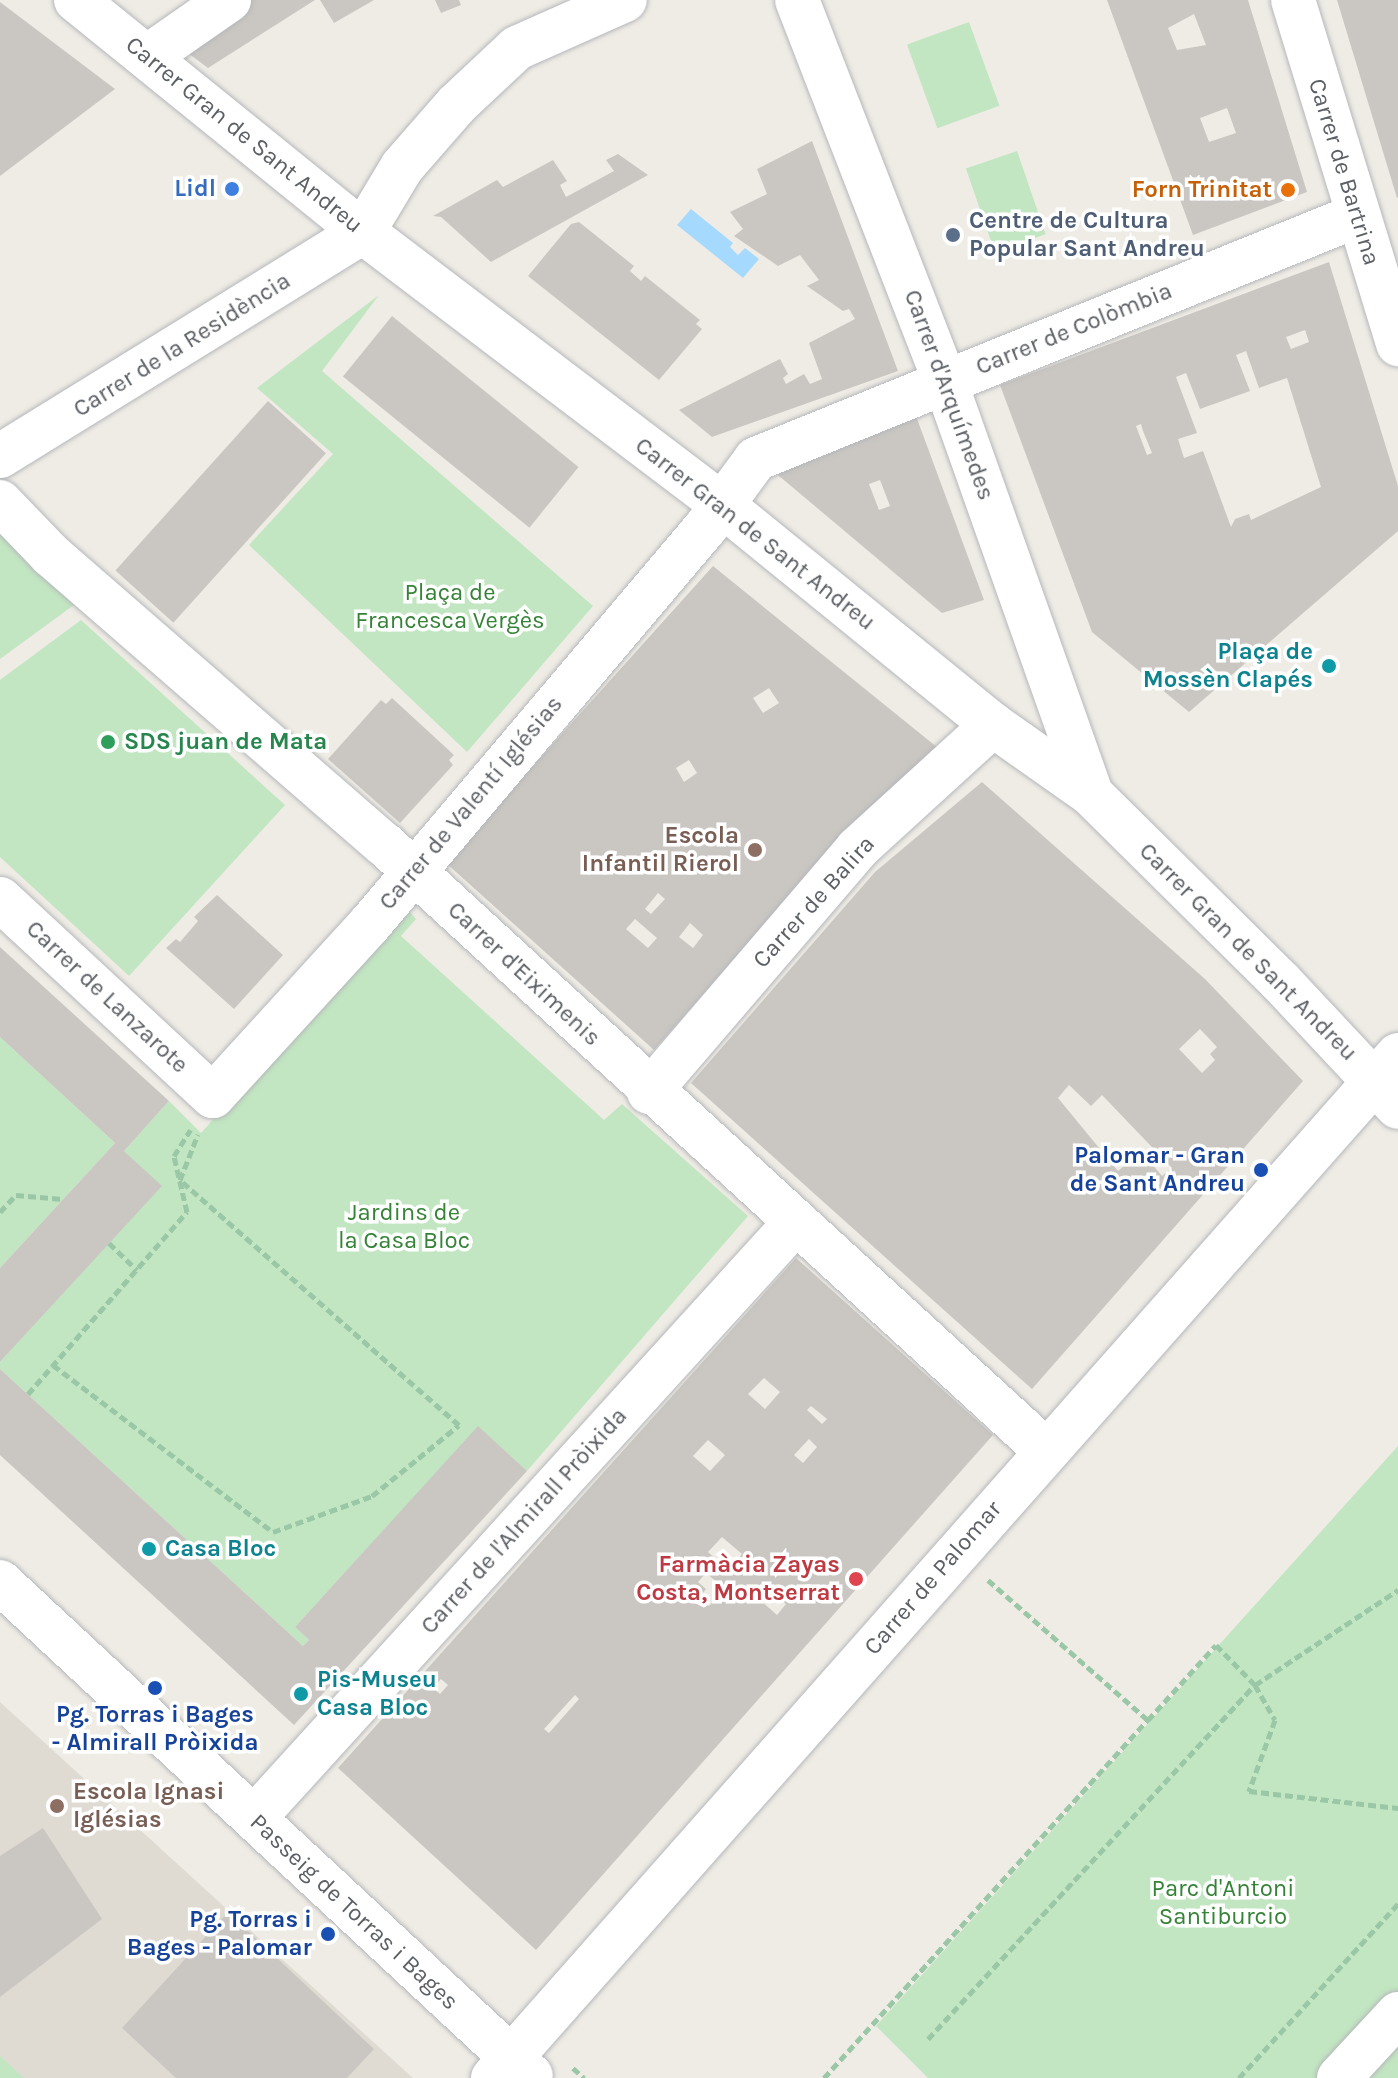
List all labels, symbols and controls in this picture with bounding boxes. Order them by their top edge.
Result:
street label: Carrer Gran de Sant Andreu [120,30,368,240]
street label: Carrer de Bartrina [1302,75,1386,269]
place label: Lidl [174,175,216,203]
place label: Forn Trinitat [1132,176,1272,204]
marker: Lidl [223,180,241,198]
marker: Forn Trinitat [1279,181,1297,199]
place label: Centre de Cultura Popular Sant Andreu [969,207,1205,263]
marker: Centre de Cultura Popular Sant Andreu [944,226,962,244]
street label: Carrer de la Residència [68,266,296,424]
street label: Carrer de Colòmbia [972,277,1176,381]
street label: Carrer d'Arquímedes [898,286,1000,504]
street label: Carrer Gran de Sant Andreu [629,431,881,637]
park label: Plaça de Francesca Vergès [355,579,545,635]
place label: Plaça de Mossèn Clapés [1143,638,1313,694]
marker: Plaça de Mossèn Clapés [1320,657,1338,675]
street label: Carrer de Valentí Iglésias [373,690,569,916]
place label: SDS juan de Mata [124,728,327,756]
marker: SDS juan de Mata [99,733,117,751]
place label: Escola Infantil Rierol [582,822,739,878]
street label: Carrer de Balira [747,830,881,974]
street label: Carrer Gran de Sant Andreu [1133,837,1363,1067]
marker: Escola Infantil Rierol [746,841,764,859]
street label: Carrer d'Eiximenis [442,896,606,1052]
street label: Carrer de Lanzarote [20,915,194,1079]
place label: Palomar - Gran de Sant Andreu [1070,1142,1245,1198]
marker: Palomar - Gran de Sant Andreu [1252,1161,1270,1179]
park label: Jardins de la Casa Bloc [338,1199,470,1255]
street label: Carrer de l'Almirall Pròixida [415,1402,633,1640]
street label: Carrer de Palomar [858,1495,1008,1661]
place label: Casa Bloc [165,1535,276,1563]
marker: Casa Bloc [140,1540,158,1558]
place label: Farmàcia Zayas Costa, Montserrat [636,1551,840,1607]
marker: Farmàcia Zayas Costa, Montserrat [847,1570,865,1588]
place label: Pis-Museu Casa Bloc [317,1666,437,1722]
marker: Pg. Torras i Bages - Almirall Pròixida [146,1679,164,1697]
marker: Pis-Museu Casa Bloc [292,1685,310,1703]
place label: Pg. Torras i Bages - Almirall Pròixida [52,1701,258,1757]
place label: Escola Ignasi Iglésias [73,1778,224,1834]
marker: Escola Ignasi Iglésias [48,1797,66,1815]
street label: Passeig de Torras i Bages [244,1808,464,2016]
park label: Parc d'Antoni Santiburcio [1152,1875,1294,1931]
place label: Pg. Torras i Bages - Palomar [127,1906,312,1962]
marker: Pg. Torras i Bages - Palomar [319,1925,337,1943]

